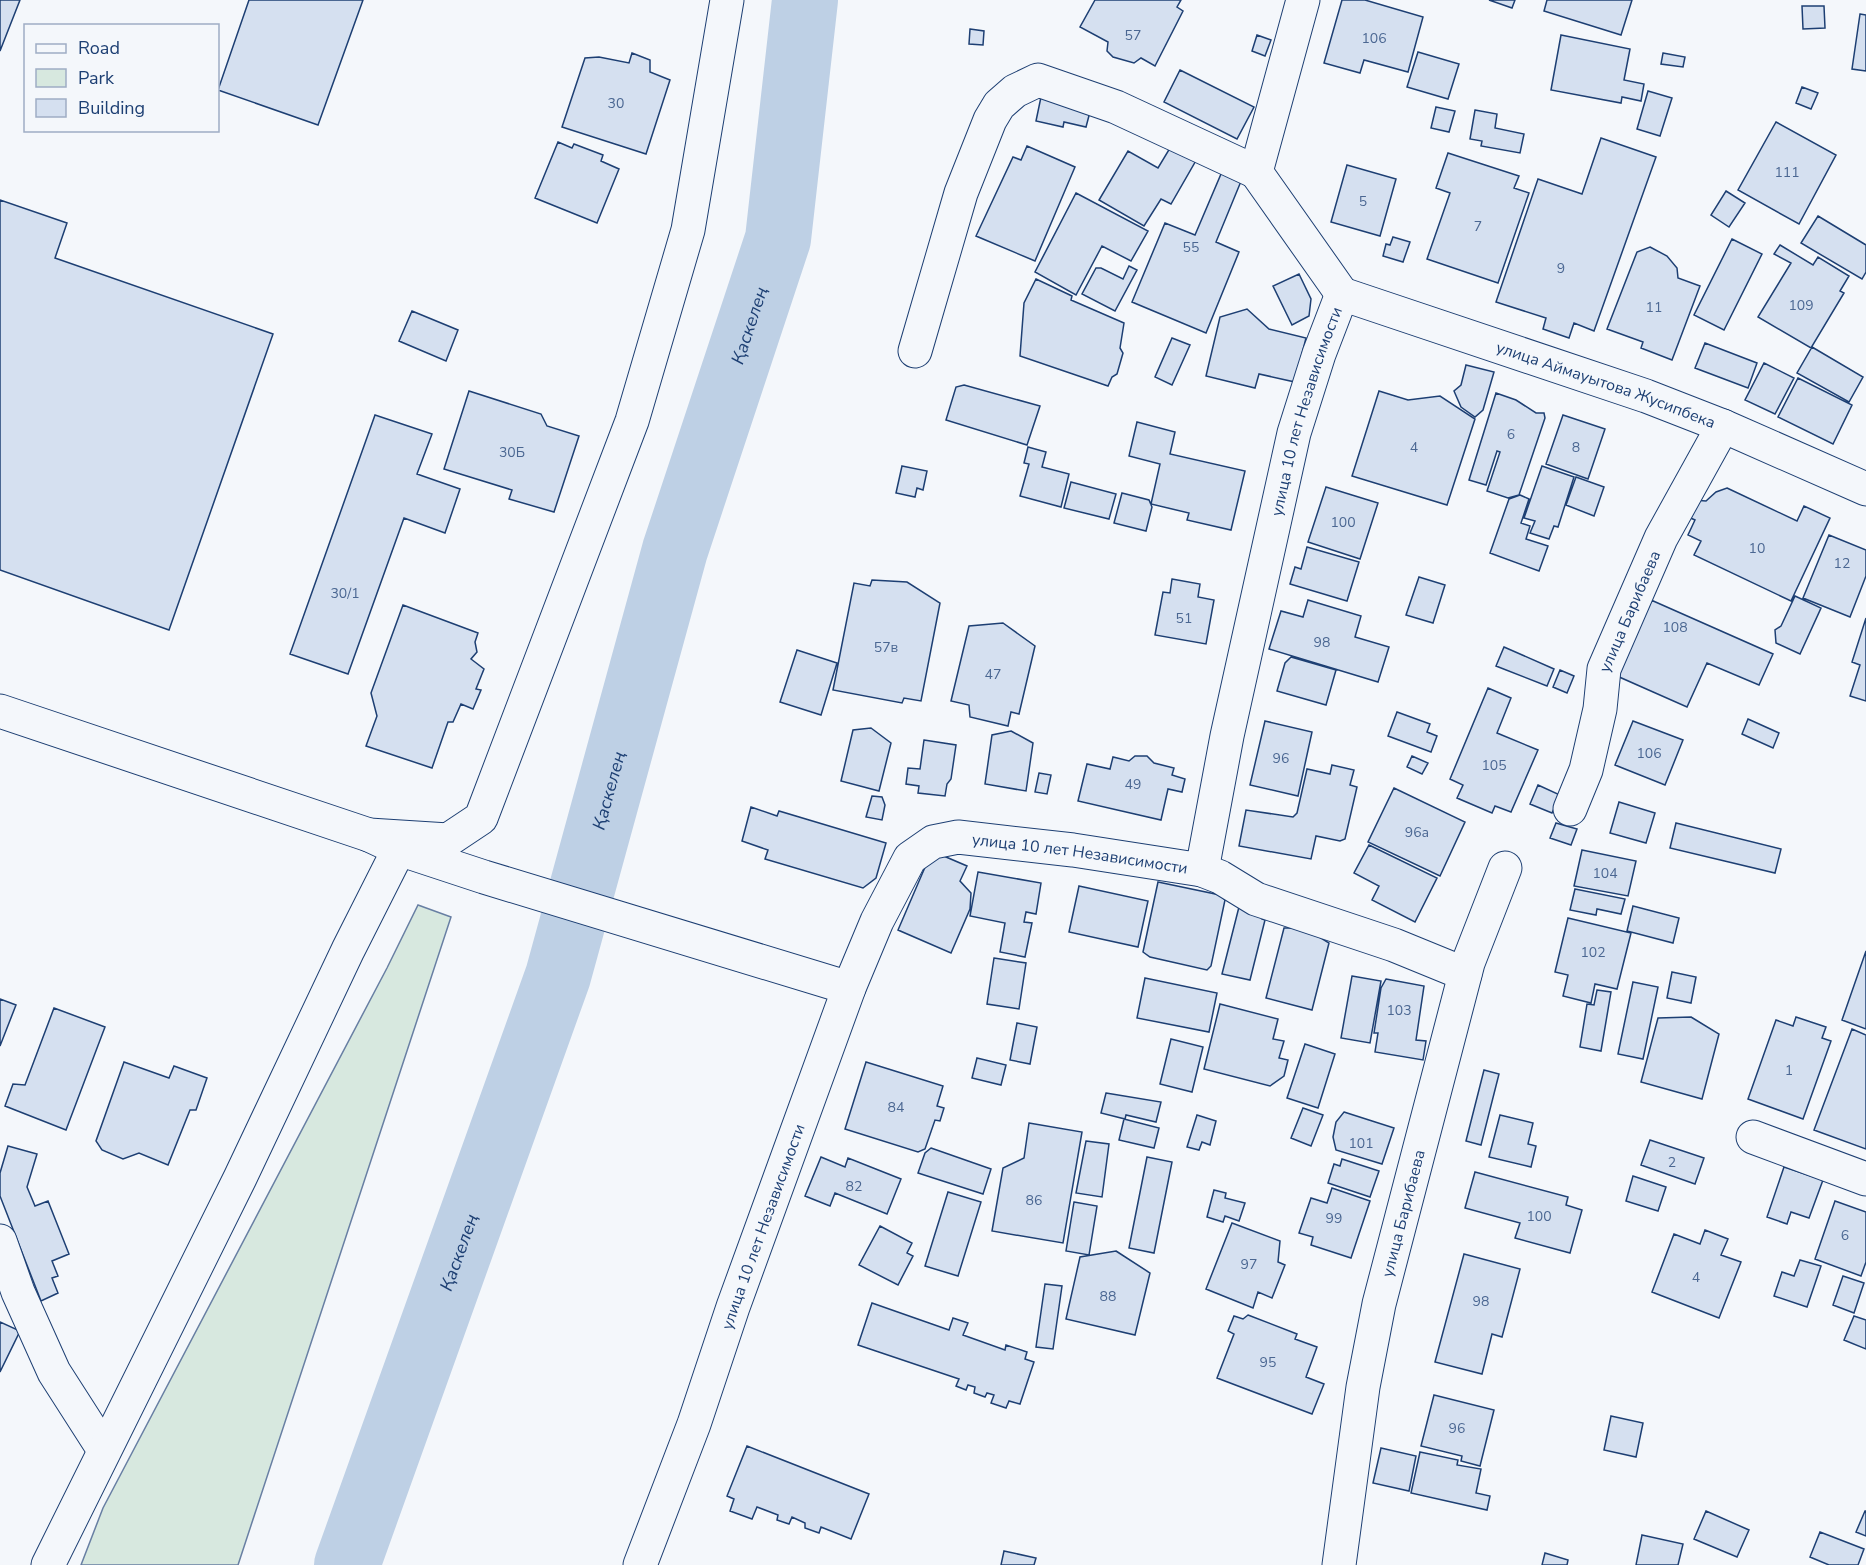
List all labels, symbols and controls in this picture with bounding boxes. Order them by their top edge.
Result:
legend [24,24,219,132]
house number: 57 [1125,26,1141,45]
house number: 106 [1361,29,1387,48]
text: Road [78,36,120,60]
text: Park [78,66,115,90]
house number: 30 [608,94,624,113]
text: Building [78,96,145,120]
house number: 111 [1774,163,1800,182]
house number: 5 [1359,192,1367,211]
house number: 7 [1474,217,1482,236]
house number: 55 [1183,238,1199,257]
house number: 9 [1557,259,1565,278]
water label: Қаскелең [725,283,773,367]
house number: 109 [1788,296,1814,315]
house number: 11 [1646,298,1662,317]
street label: улица 10 лет Независимости [1266,304,1348,518]
street label: улица Аймауытова Жусипбека [1493,336,1719,434]
house number: 6 [1507,425,1515,444]
house number: 4 [1410,438,1418,457]
house number: 8 [1572,438,1580,457]
house number: 30Б [499,443,525,462]
house number: 100 [1330,513,1356,532]
house number: 10 [1749,539,1765,558]
street label: улица Барибаева [1594,547,1666,676]
house number: 12 [1834,554,1850,573]
house number: 30/1 [330,584,360,603]
house number: 51 [1176,609,1192,628]
house number: 108 [1662,618,1688,637]
house number: 98 [1314,633,1330,652]
house number: 57в [874,638,899,657]
house number: 47 [985,665,1001,684]
house number: 106 [1636,744,1662,763]
water label: Қаскелең [587,749,631,832]
house number: 96 [1273,749,1289,768]
house number: 105 [1481,756,1507,775]
house number: 49 [1125,775,1141,794]
house number: 96а [1405,823,1429,842]
street label: улица 10 лет Независимости [971,829,1189,880]
house number: 104 [1592,864,1618,883]
house number: 102 [1580,943,1606,962]
house number: 103 [1386,1001,1412,1020]
house number: 1 [1785,1061,1793,1080]
house number: 84 [888,1098,904,1117]
street label: улица 10 лет Независимости [716,1121,811,1333]
house number: 101 [1348,1134,1374,1153]
street label: улица Барибаева [1377,1147,1431,1279]
house number: 2 [1668,1153,1676,1172]
house number: 82 [846,1177,862,1196]
house number: 86 [1026,1191,1042,1210]
house number: 100 [1526,1207,1552,1226]
house number: 99 [1326,1209,1342,1228]
water label: Қаскелең [434,1211,484,1294]
house number: 6 [1841,1226,1849,1245]
house number: 97 [1241,1255,1257,1274]
house number: 4 [1692,1268,1700,1287]
house number: 88 [1100,1287,1116,1306]
house number: 98 [1473,1292,1489,1311]
house number: 95 [1260,1353,1276,1372]
house number: 96 [1449,1419,1465,1438]

